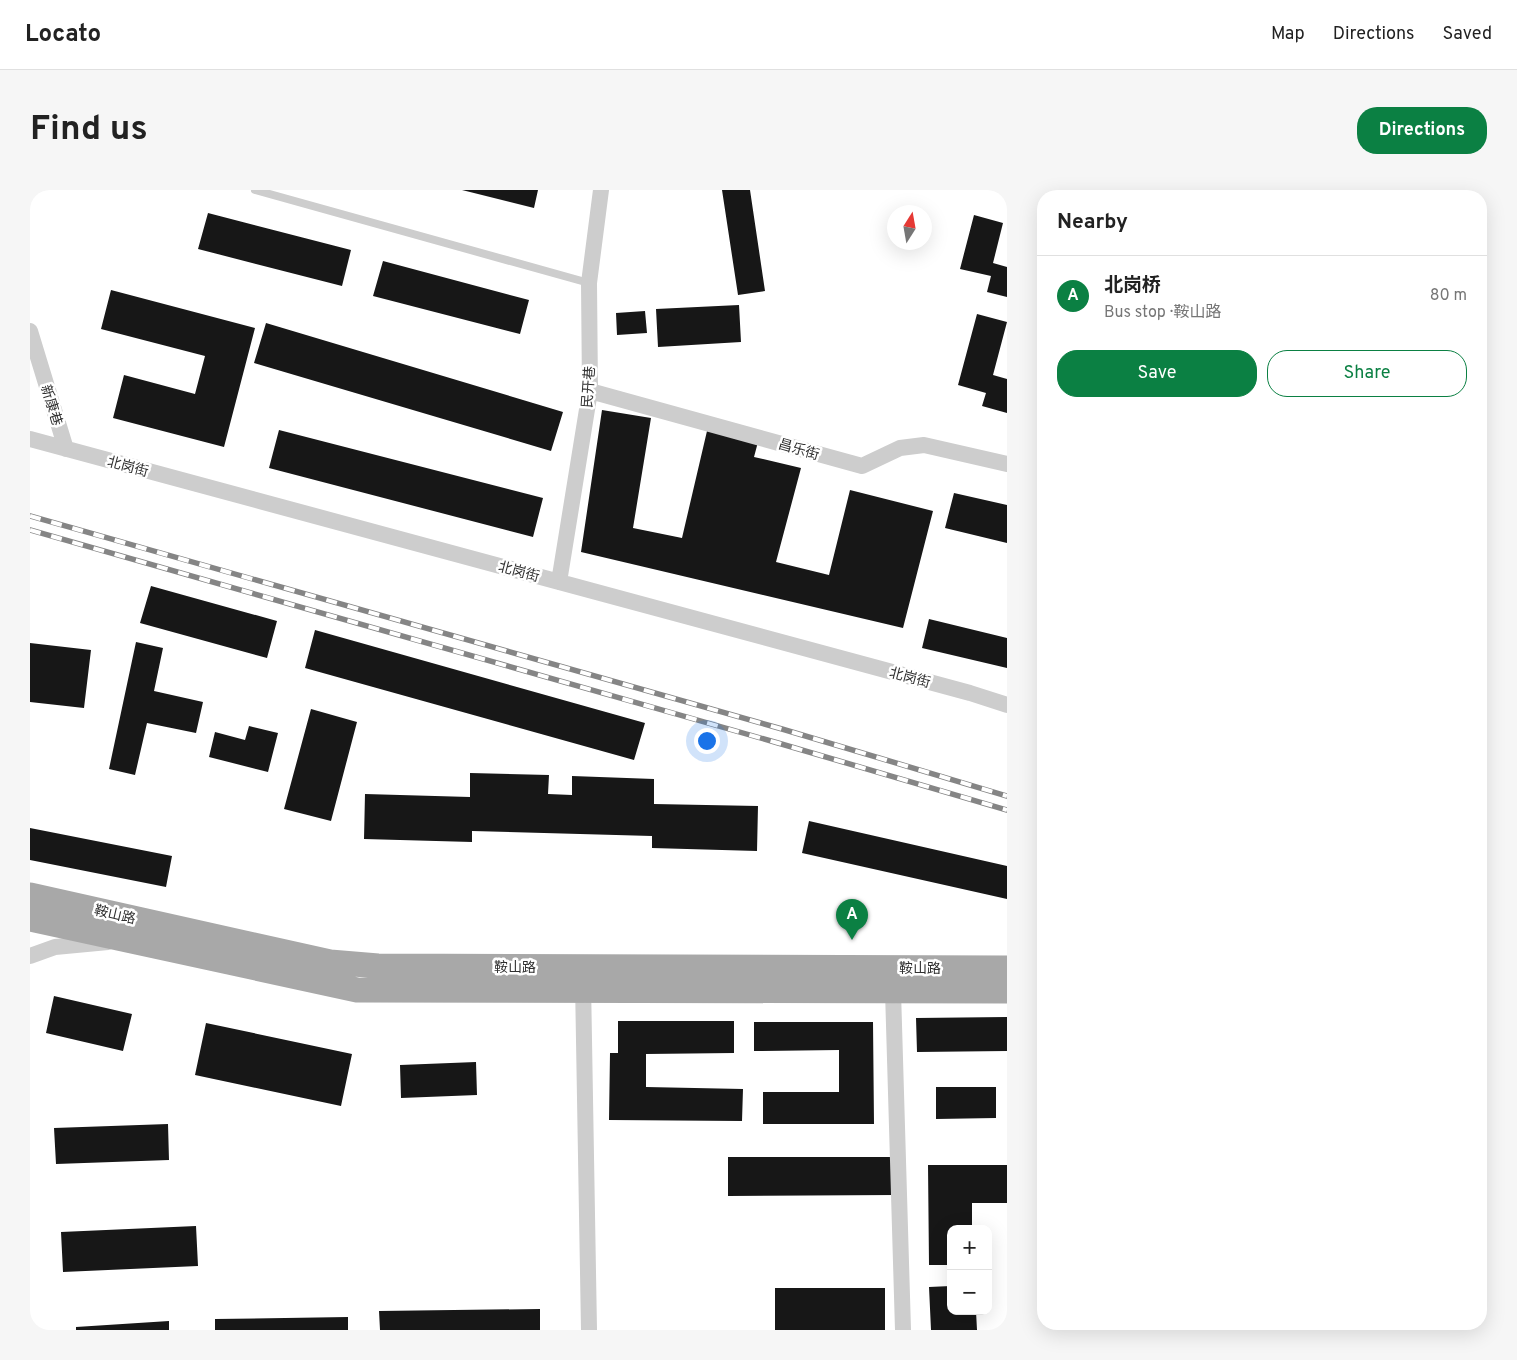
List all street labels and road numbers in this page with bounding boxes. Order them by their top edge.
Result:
street label: 民开巷 [580,366,599,409]
street label: 新康巷 [36,383,65,428]
street label: 昌乐街 [776,436,821,464]
street label: 北岗街 [105,453,150,481]
street label: 北岗街 [496,558,541,586]
street label: 北岗街 [887,664,932,692]
street label: 鞍山路 [92,901,137,928]
street label: 鞍山路 [494,959,536,977]
street label: 鞍山路 [899,960,941,978]

